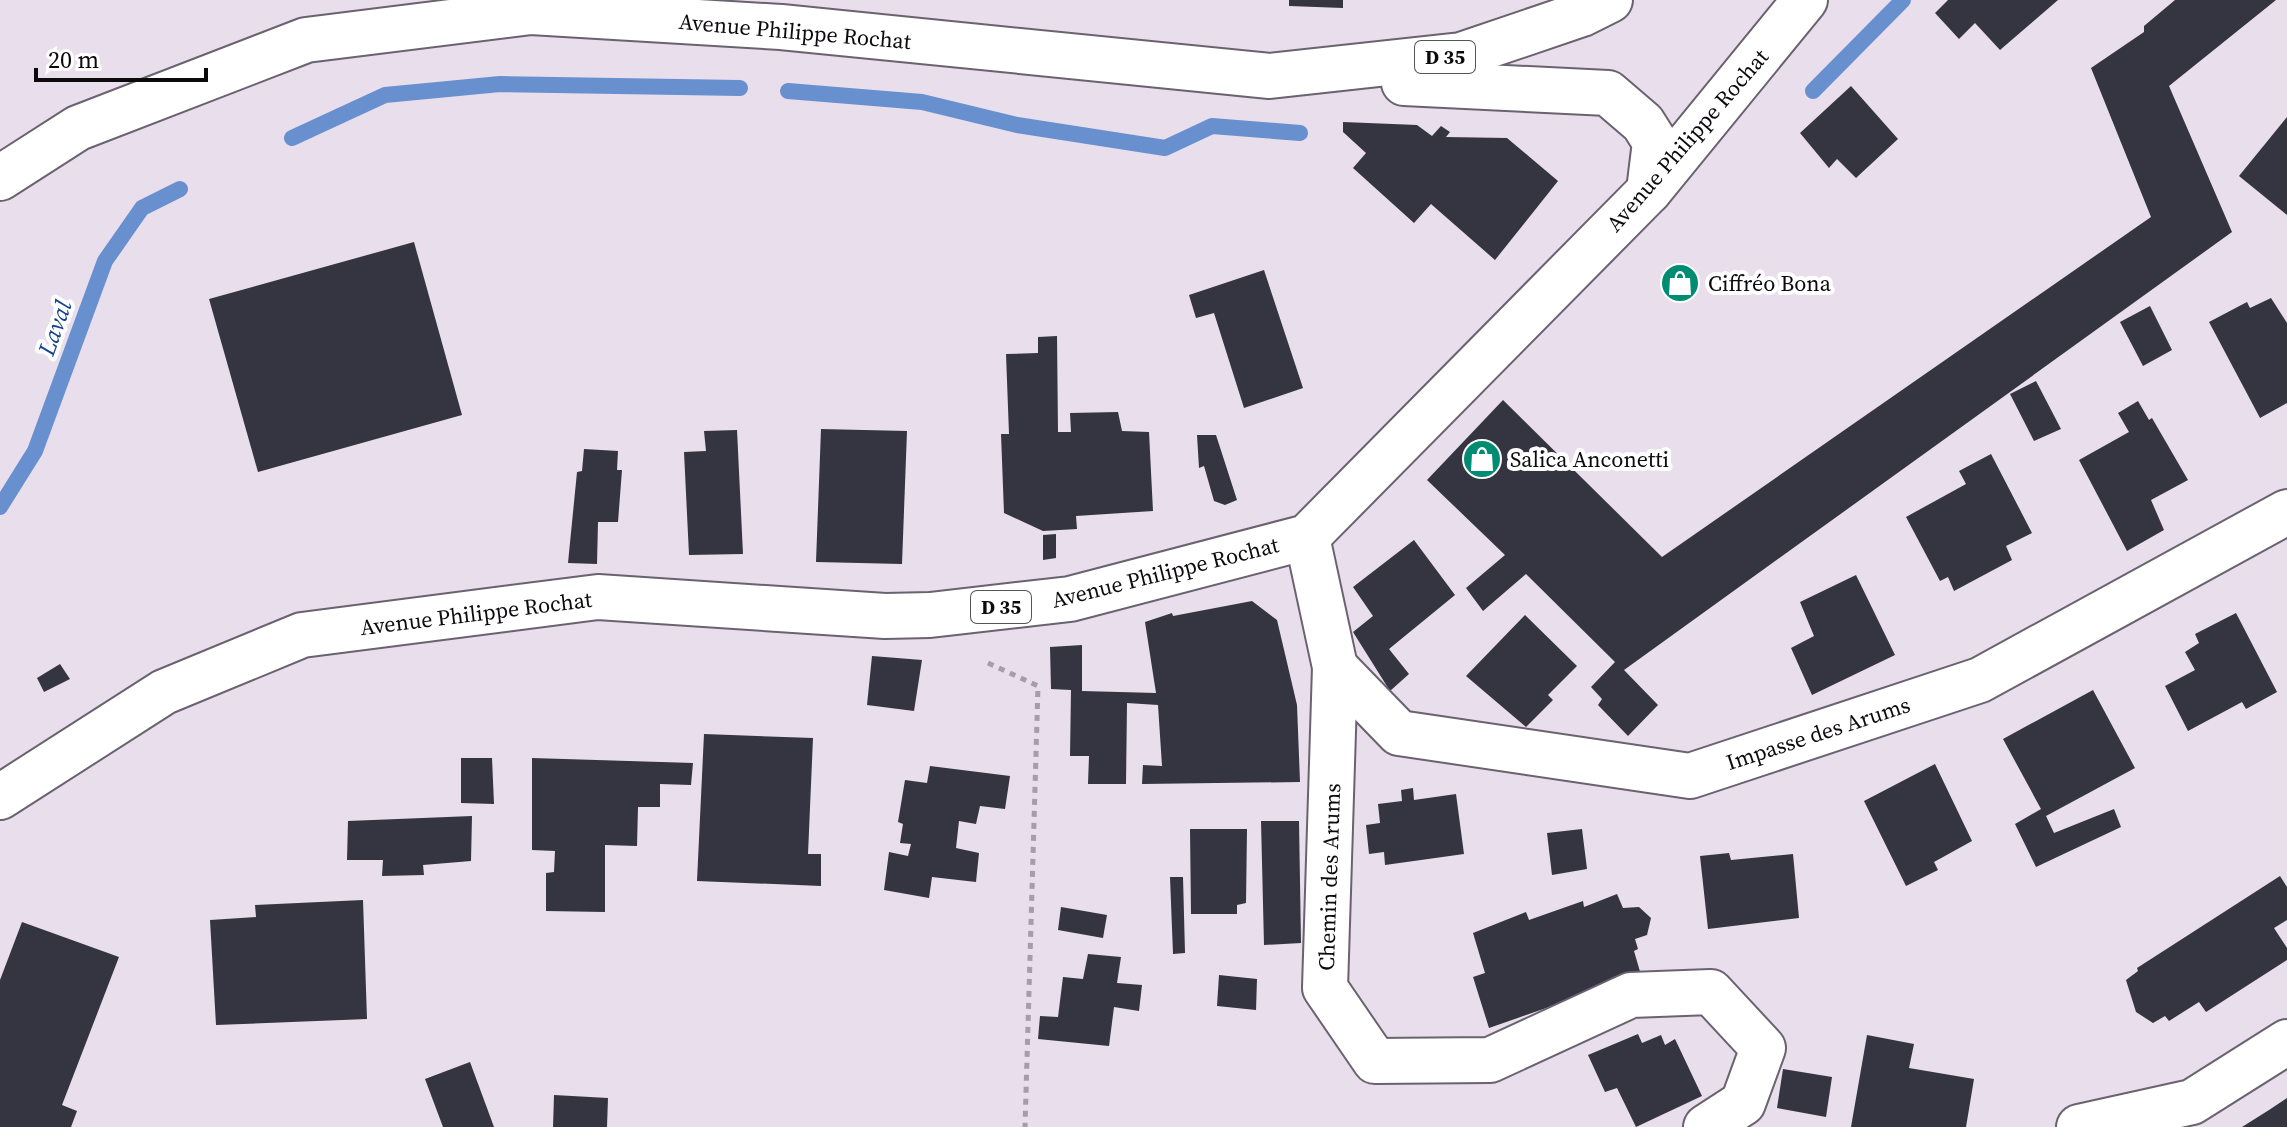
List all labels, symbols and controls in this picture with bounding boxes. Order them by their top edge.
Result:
street label: Avenue Philippe Rochat [678,6,913,56]
scale bar [36,32,206,82]
road number: D 35 [1415,41,1475,73]
street label: Avenue Philippe Rochat [1599,42,1775,238]
text: 20 m [48,43,99,76]
shop icon: Ciffréo Bona [1659,262,1701,304]
place label: Ciffréo Bona [1708,268,1832,298]
water label: Laval [29,295,80,361]
shop icon: Salica Anconetti [1461,438,1503,480]
place label: Salica Anconetti [1510,444,1669,474]
street label: Avenue Philippe Rochat [1048,529,1282,615]
street label: Avenue Philippe Rochat [359,584,594,642]
road number: D 35 [971,591,1031,623]
street label: Impasse des Arums [1722,689,1914,777]
street label: Chemin des Arums [1311,783,1347,971]

